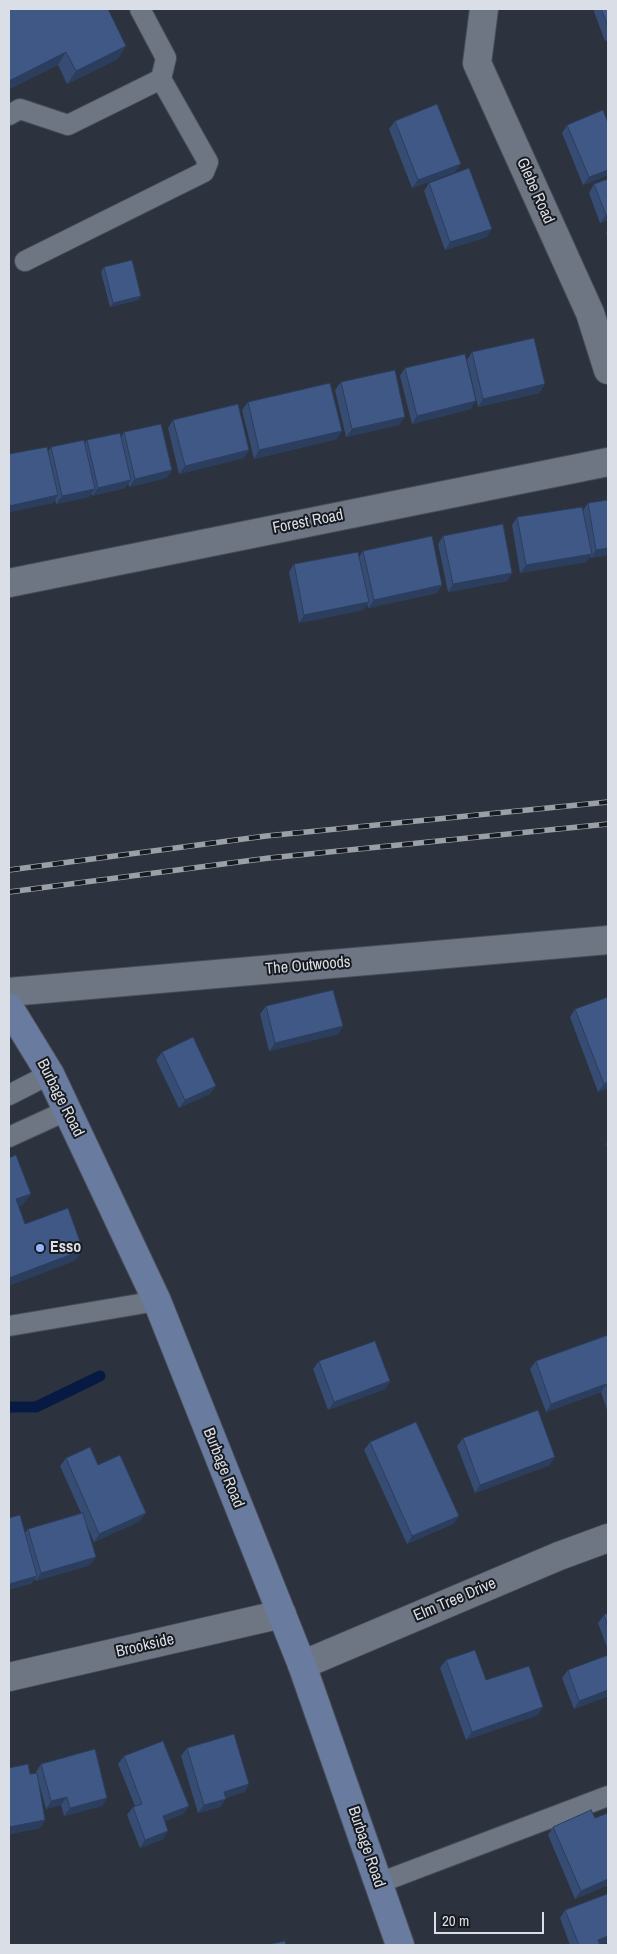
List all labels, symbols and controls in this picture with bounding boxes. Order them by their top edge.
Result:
street label: Glebe Road [512,155,558,227]
street label: Forest Road [271,506,345,538]
street label: The Outwoods [265,953,351,979]
street label: Burbage Road [32,1056,88,1140]
place label: Esso [50,1238,81,1258]
marker: Esso [34,1242,46,1254]
street label: Burbage Road [198,1425,248,1511]
street label: Elm Tree Drive [411,1574,499,1626]
street label: Brookside [114,1630,176,1662]
street label: Burbage Road [343,1804,389,1890]
scale bar [437,1902,547,1934]
text: 20 m [442,1910,469,1931]

